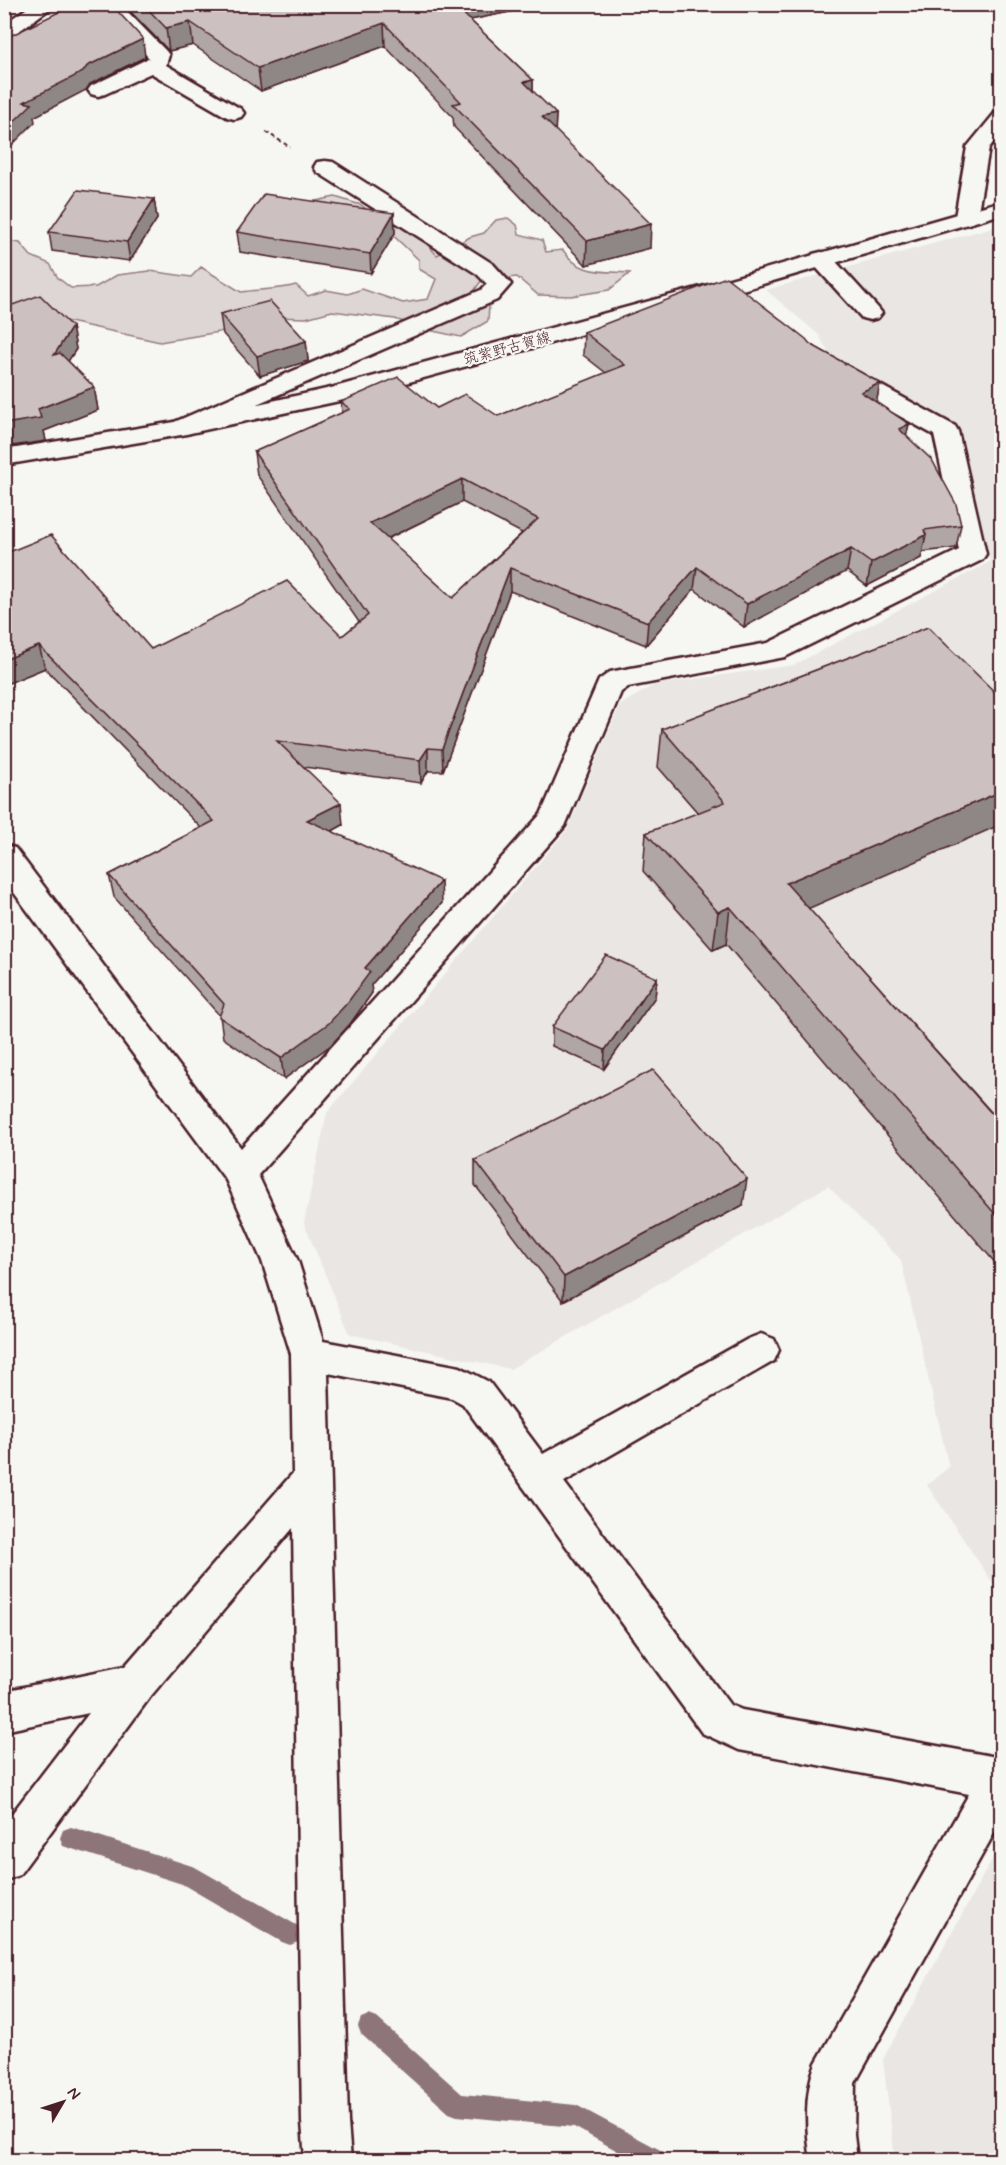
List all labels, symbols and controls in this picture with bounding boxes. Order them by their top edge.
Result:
street label: 筑紫野古賀線 [461,328,553,370]
north arrow [33,2072,93,2132]
text: N [62,2083,85,2104]

